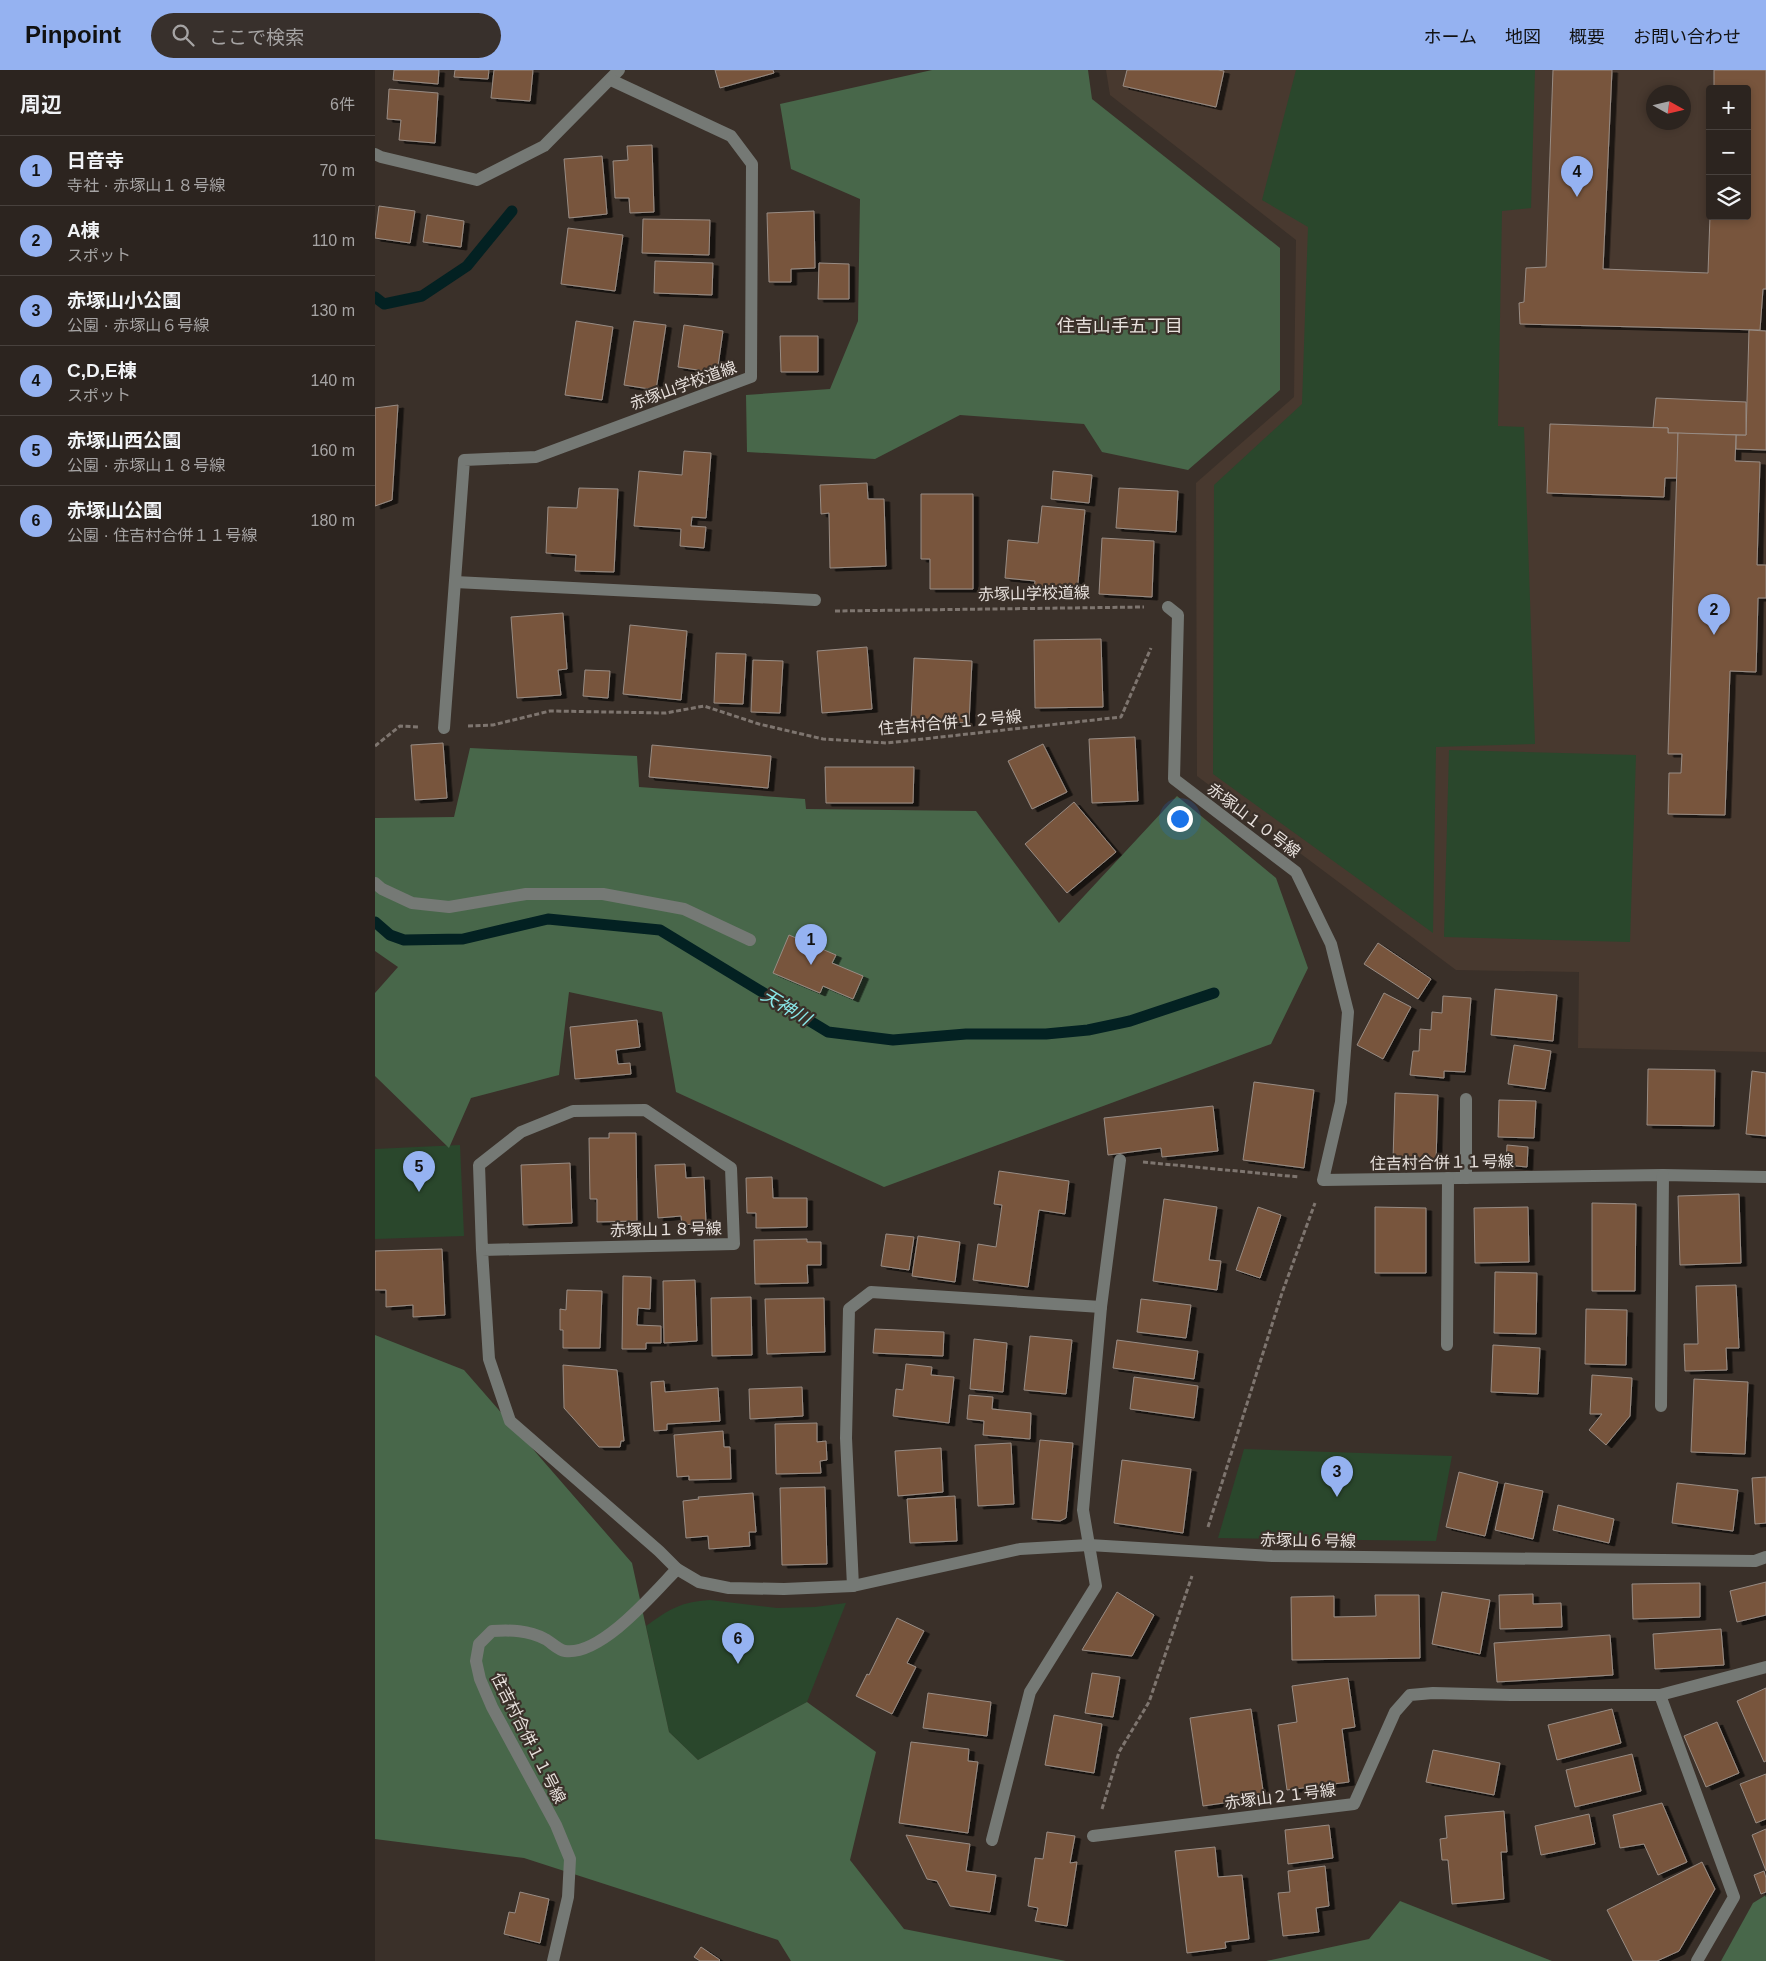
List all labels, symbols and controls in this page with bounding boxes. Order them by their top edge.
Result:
search box [151,13,501,58]
text: Pinpoint [25,21,121,48]
icon: search [169,21,197,49]
text: ここで検索 [209,27,304,48]
text: ホーム [1424,27,1477,47]
text: 地図 [1505,27,1541,47]
text: 概要 [1569,27,1605,47]
text: お問い合わせ [1633,27,1741,47]
north arrow [1646,85,1691,130]
map controls [1706,85,1751,220]
button: + [1706,85,1751,130]
text: 周辺 [20,93,62,116]
text: 6件 [330,96,355,113]
button: − [1706,130,1751,175]
text: 日音寺 [67,150,124,171]
pin: 4 [1561,156,1593,197]
text: 1 [32,162,40,179]
text: 70 m [319,162,355,179]
button: layers [1706,175,1751,220]
text: 寺社 · 赤塚山１８号線 [67,177,225,194]
text: A棟 [67,220,100,241]
text: 2 [32,232,40,249]
text: 110 m [312,232,355,249]
text: スポット [67,247,131,264]
text: 赤塚山小公園 [67,290,181,311]
text: 3 [32,302,40,319]
text: 130 m [311,302,355,319]
district label: 住吉山手五丁目 [1057,316,1183,336]
text: 公園 · 赤塚山６号線 [67,317,209,334]
street label: 赤塚山学校道線 [628,358,739,413]
text: C,D,E棟 [67,360,137,381]
text: 4 [32,372,40,389]
text: 140 m [311,372,355,389]
text: スポット [67,387,131,404]
text: 赤塚山西公園 [67,430,181,451]
text: 5 [32,442,40,459]
text: 160 m [311,442,355,459]
text: 公園 · 赤塚山１８号線 [67,457,225,474]
text: 赤塚山公園 [67,500,162,521]
text: 6 [32,512,40,529]
text: 180 m [311,512,355,529]
text: 公園 · 住吉村合併１１号線 [67,527,257,544]
street label: 赤塚山学校道線 [978,584,1090,603]
pin: 2 [1698,594,1730,635]
street label: 住吉村合併１２号線 [878,708,1023,737]
street label: 赤塚山１０号線 [1204,780,1304,861]
your location [1167,806,1193,832]
pin: 1 [795,924,827,965]
water label: 天神川 [758,985,816,1031]
pin: 5 [403,1151,435,1192]
street label: 住吉村合併１１号線 [1370,1153,1514,1172]
street label: 赤塚山１８号線 [610,1220,722,1239]
pin: 3 [1321,1456,1353,1497]
street label: 赤塚山６号線 [1260,1531,1356,1550]
pin: 6 [722,1623,754,1664]
street label: 住吉村合併１１号線 [488,1670,569,1806]
street label: 赤塚山２１号線 [1223,1781,1337,1812]

